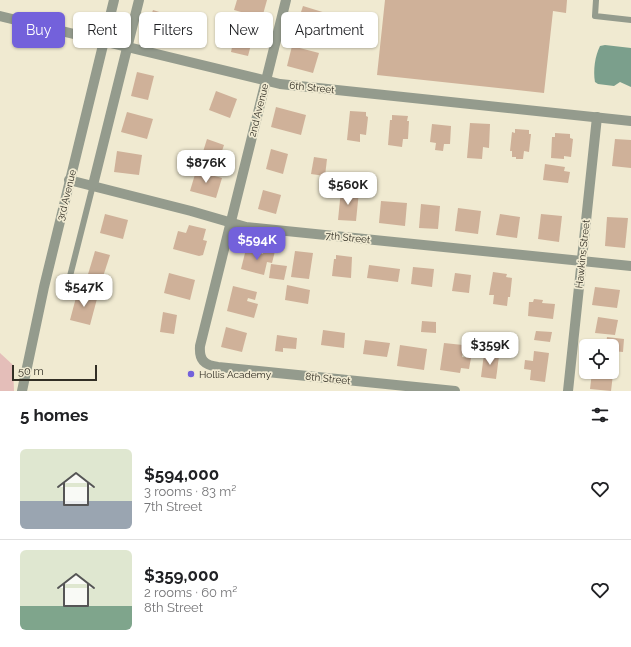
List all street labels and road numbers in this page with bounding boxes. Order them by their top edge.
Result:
street label: 6th Street [289,80,336,95]
street label: 2nd Avenue [247,82,270,138]
street label: 3rd Avenue [55,168,78,222]
street label: Hawkins Street [573,218,592,289]
street label: 7th Street [325,230,371,245]
street label: 8th Street [305,371,352,386]

